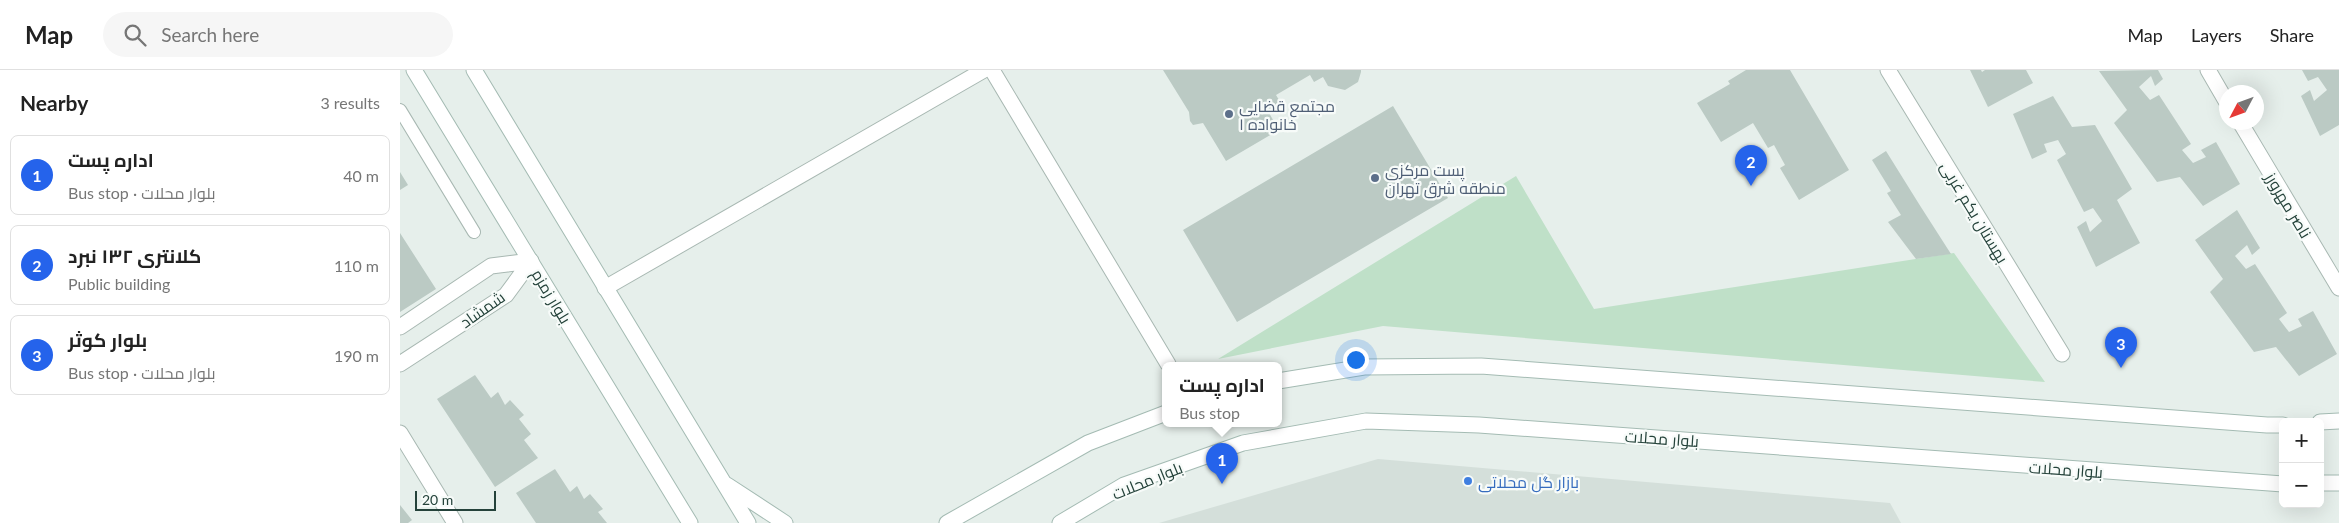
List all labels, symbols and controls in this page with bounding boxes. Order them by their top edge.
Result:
search box [103,12,453,57]
text: Map [25,20,73,49]
icon: search [121,21,149,49]
text: Search here [161,23,259,46]
text: Map [2127,24,2163,46]
text: Layers [2191,24,2242,46]
text: Share [2270,24,2314,46]
north arrow [2219,85,2264,130]
text: Nearby [20,90,88,115]
text: 3 results [320,93,380,112]
place label: مجتمع قضایی خانواده ۱ [1239,96,1335,134]
marker: مجتمع قضایی خانواده ۱ [1223,108,1235,120]
pin: 2 [1735,145,1767,186]
text: اداره پست [68,148,154,171]
street label: بهستان یکم غربی [1935,158,2013,268]
place label: پست مرکزی منطقه شرق تهران [1385,160,1506,199]
text: 1 [32,166,42,185]
text: 40 m [343,166,379,185]
street label: ناصر مهرورز [2260,168,2316,242]
marker: پست مرکزی منطقه شرق تهران [1369,172,1381,184]
text: Bus stop · بلوار محلات [68,183,215,202]
text: کلانتری ۱۳۲ نبرد [68,244,201,267]
text: 2 [32,256,42,275]
text: 110 m [334,256,379,275]
street label: بلوار زمزم [526,265,576,328]
text: Public building [68,274,170,293]
street label: شمشاد [456,287,508,331]
pin: 3 [2105,327,2137,368]
text: بلوار کوثر [68,328,147,351]
text: 3 [32,346,42,365]
text: 190 m [334,346,379,365]
your location [1343,347,1369,373]
popup [1162,362,1282,427]
text: Bus stop · بلوار محلات [68,363,215,382]
text: اداره پست [1179,373,1265,396]
text: Bus stop [1179,403,1240,422]
map controls [2279,418,2324,508]
button: + [2279,418,2324,463]
street label: بلوار محلات [1624,426,1700,451]
pin: 1 [1206,443,1238,484]
street label: بلوار محلات [1109,457,1185,504]
street label: بلوار محلات [2028,457,2104,482]
button: − [2279,463,2324,508]
place label: بازار گل محلاتی [1478,472,1579,493]
marker: بازار گل محلاتی [1462,475,1474,487]
scale bar [415,488,496,511]
text: 20 m [422,491,453,508]

